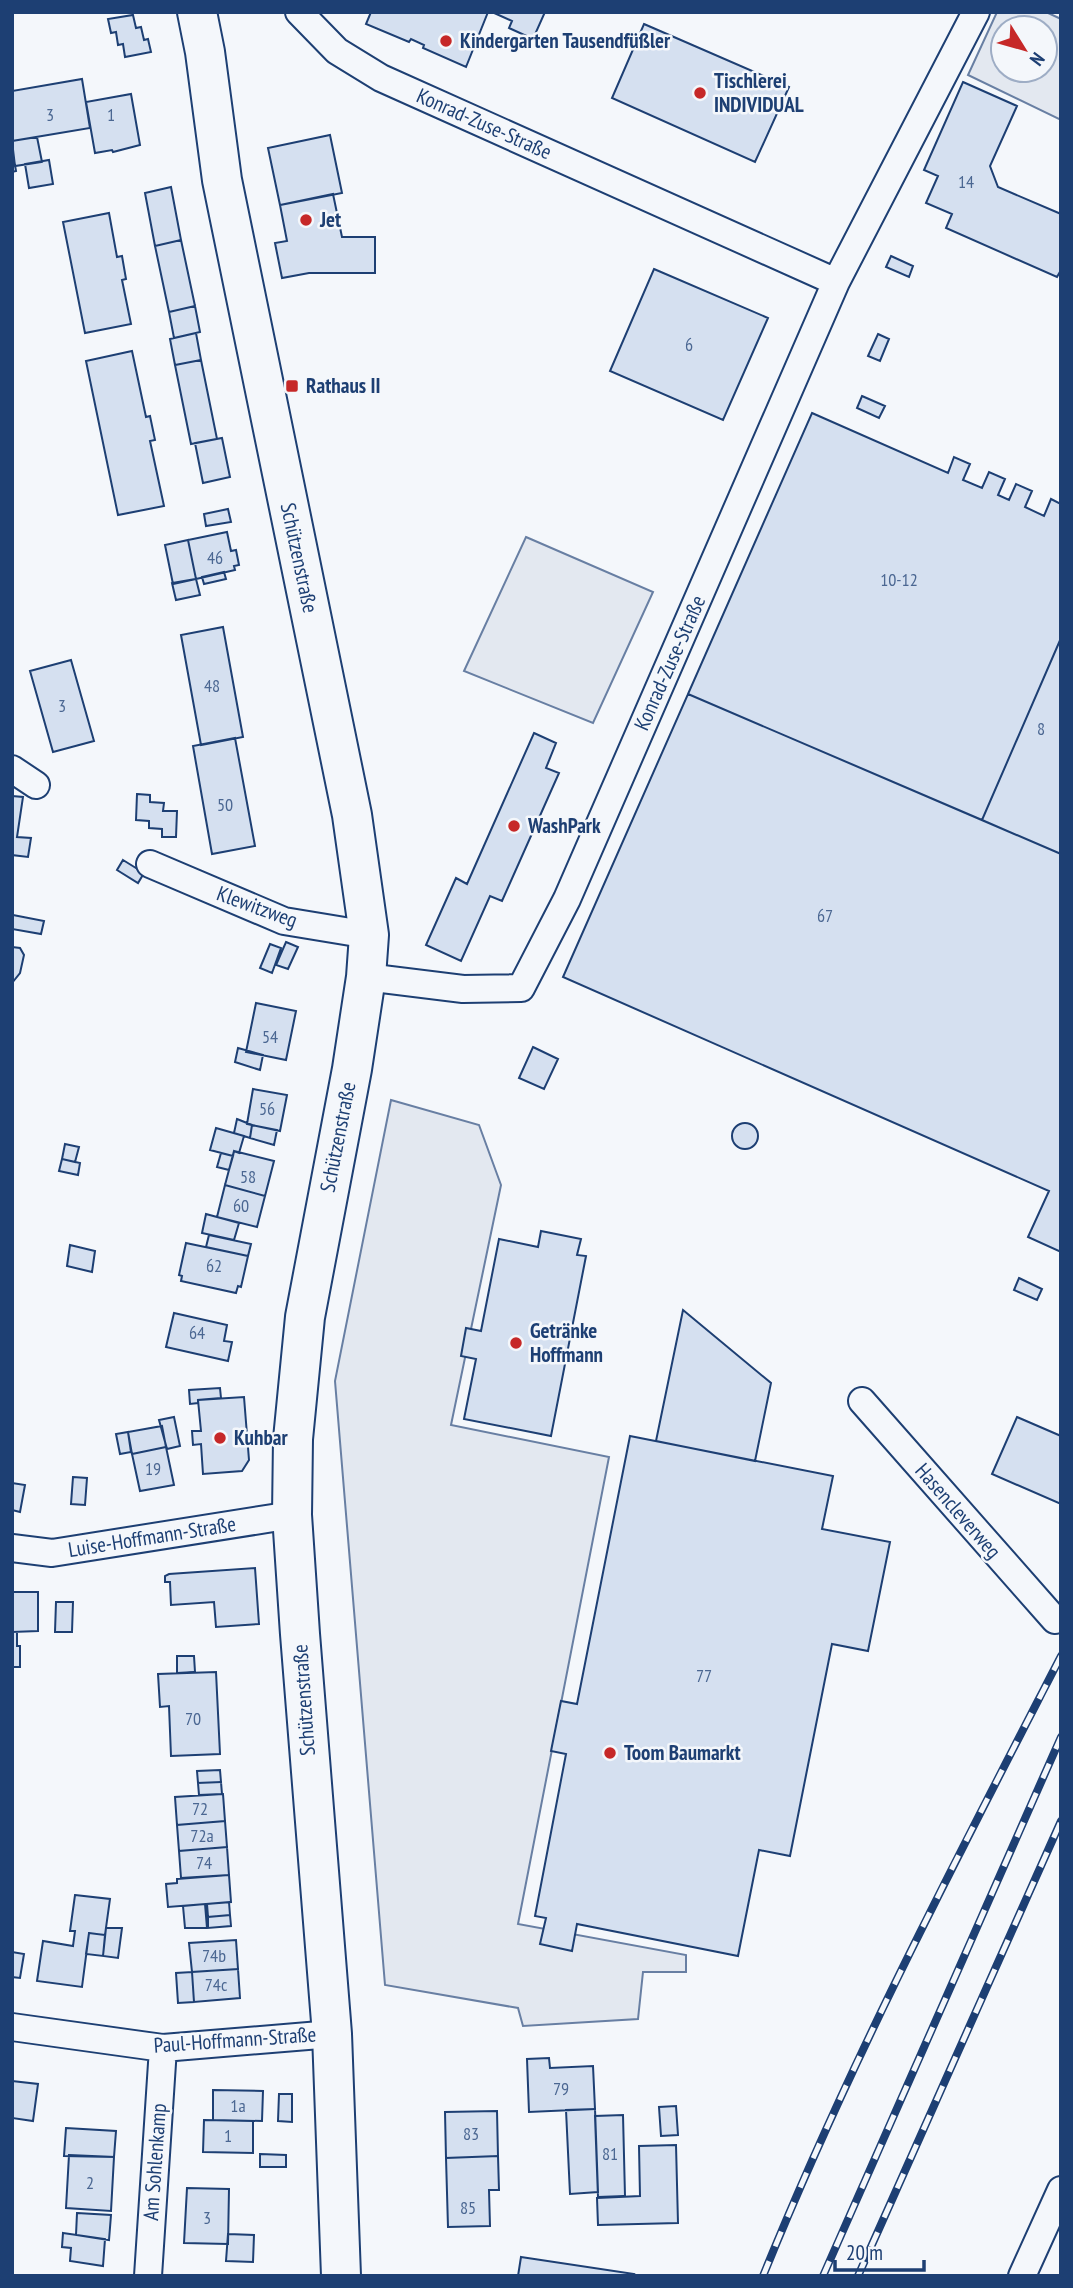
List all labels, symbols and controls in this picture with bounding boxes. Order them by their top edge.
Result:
north arrow [989,14,1059,84]
place label: Kindergarten Tausendfüßler [460,27,671,54]
marker: Kindergarten Tausendfüßler [438,33,454,49]
text: N [1025,48,1050,71]
place label: Tischlerei INDIVIDUAL [714,67,804,118]
street label: Konrad-Zuse-Straße [413,82,556,165]
marker: Tischlerei INDIVIDUAL [692,85,708,101]
house number: 3 [46,103,54,126]
house number: 1 [107,103,115,126]
house number: 14 [958,170,974,193]
place label: Jet [319,206,341,233]
marker: Jet [298,212,314,228]
house number: 6 [685,333,693,356]
place label: Rathaus II [306,372,380,399]
marker: Rathaus II [284,378,300,394]
street label: Schützenstraße [275,500,324,615]
house number: 46 [207,546,223,569]
house number: 10-12 [880,568,918,591]
street label: Konrad-Zuse-Straße [628,591,711,734]
house number: 48 [204,674,220,697]
house number: 3 [58,694,66,717]
house number: 8 [1037,717,1045,740]
house number: 50 [217,793,233,816]
place label: WashPark [527,812,601,839]
marker: WashPark [506,818,522,834]
street label: Klewitzweg [213,880,301,934]
house number: 67 [817,904,833,927]
house number: 54 [262,1025,278,1048]
street label: Schützenstraße [314,1079,361,1194]
house number: 56 [259,1097,275,1120]
house number: 58 [240,1165,256,1188]
house number: 60 [233,1194,249,1217]
house number: 62 [206,1254,222,1277]
place label: Getränke Hoffmann [530,1317,603,1368]
house number: 64 [189,1321,205,1344]
marker: Getränke Hoffmann [508,1335,524,1351]
place label: Kuhbar [234,1424,288,1451]
marker: Kuhbar [212,1430,228,1446]
house number: 19 [145,1457,161,1480]
street label: Hasencleverweg [910,1457,1007,1564]
street label: Luise-Hoffmann-Straße [66,1510,238,1563]
street label: Schützenstraße [286,1643,321,1757]
house number: 77 [696,1664,712,1687]
house number: 70 [185,1707,201,1730]
place label: Toom Baumarkt [624,1739,741,1766]
marker: Toom Baumarkt [602,1745,618,1761]
house number: 72 [192,1797,208,1820]
house number: 72a [190,1824,214,1847]
house number: 74 [196,1851,212,1874]
house number: 74b [202,1944,226,1967]
house number: 74c [205,1973,228,1996]
street label: Paul-Hoffmann-Straße [153,2020,317,2059]
house number: 79 [553,2077,569,2100]
house number: 1a [230,2094,246,2117]
street label: Am Sohlenkamp [137,2102,172,2222]
house number: 83 [463,2122,479,2145]
house number: 1 [224,2124,232,2147]
house number: 81 [602,2142,618,2165]
house number: 2 [86,2171,94,2194]
house number: 85 [460,2196,476,2219]
house number: 3 [203,2206,211,2229]
scale bar [835,2228,924,2272]
text: 20 m [846,2239,883,2266]

